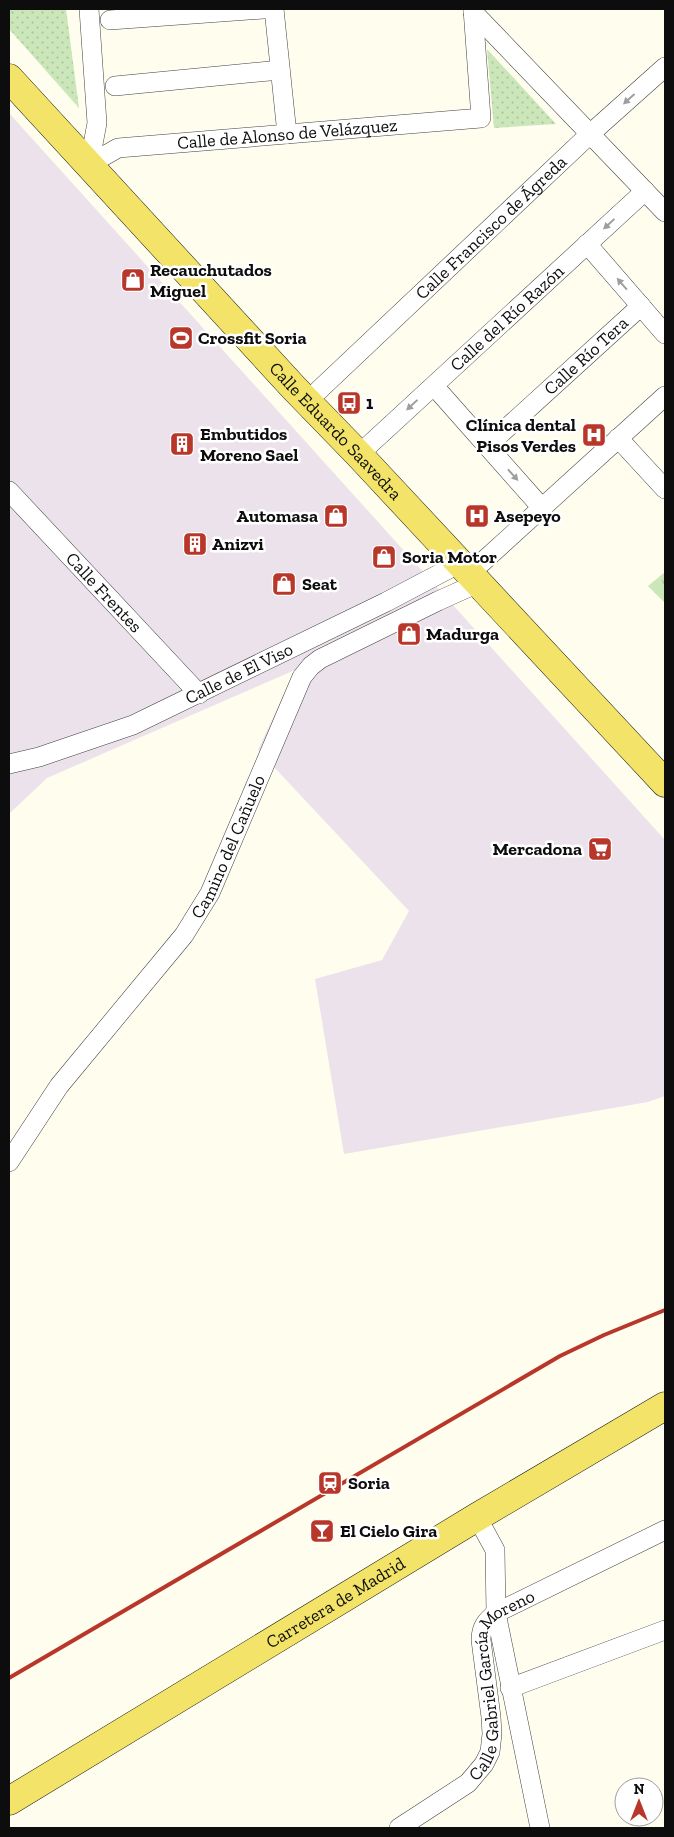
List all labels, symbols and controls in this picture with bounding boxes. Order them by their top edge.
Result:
one-way arrow [623,93,635,105]
street label: Calle de Alonso de Velázquez [176,114,398,154]
street label: Calle Francisco de Ágreda [411,151,571,304]
one-way arrow [603,218,615,230]
place label: Recauchutados Miguel [150,259,272,302]
street label: Calle del Río Razón [446,260,569,376]
shop icon: Recauchutados Miguel [120,267,146,293]
one-way arrow [616,278,628,290]
street label: Calle Río Tera [539,312,633,400]
sports icon: Crossfit Soria [168,325,194,351]
place label: Crossfit Soria [198,327,307,349]
street label: Calle Eduardo Saavedra [265,357,407,505]
bus stop icon: 1 [336,390,362,416]
place label: 1 [366,392,373,414]
one-way arrow [406,400,419,411]
place label: Clínica dental Pisos Verdes [466,414,576,457]
hospital icon: Clínica dental Pisos Verdes [581,422,607,448]
place label: Embutidos Moreno Sael [200,423,298,466]
building icon: Embutidos Moreno Sael [169,431,195,457]
one-way arrow [507,468,519,480]
shop icon: Automasa [323,503,349,529]
hospital icon: Asepeyo [464,503,490,529]
place label: Automasa [237,505,318,527]
place label: Asepeyo [494,505,561,527]
building icon: Anizvi [182,531,208,557]
place label: Anizvi [212,533,264,555]
shop icon: Soria Motor [371,544,397,570]
place label: Soria Motor [402,546,497,568]
street label: Calle Frentes [61,548,147,637]
shop icon: Seat [271,571,297,597]
place label: Seat [302,573,338,595]
shop icon: Madurga [396,621,422,647]
place label: Madurga [426,623,499,645]
street label: Calle de El Viso [181,638,297,709]
street label: Camino del Cañuelo [186,772,270,923]
supermarket icon: Mercadona [587,836,613,862]
place label: Mercadona [492,838,582,860]
station icon: Soria [317,1470,343,1496]
place label: Soria [348,1472,390,1494]
bar icon: El Cielo Gira [309,1518,335,1544]
place label: El Cielo Gira [340,1520,437,1542]
street label: Carretera de Madrid [262,1552,409,1653]
street label: Calle Gabriel García Moreno [464,1585,538,1785]
north arrow [614,1777,664,1827]
text: N [634,1781,645,1798]

